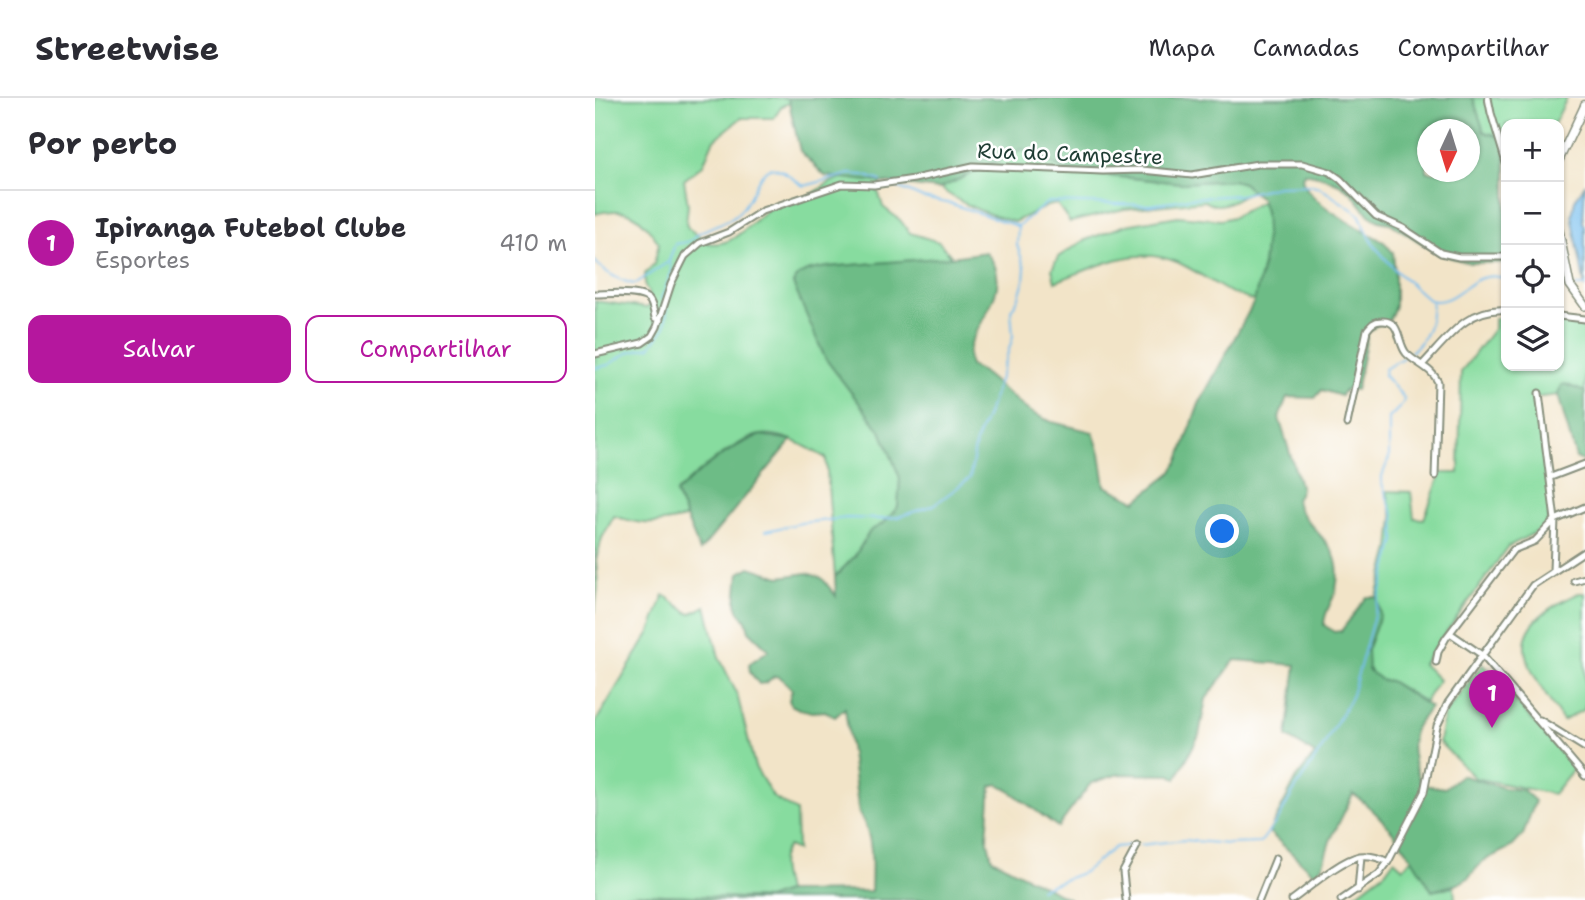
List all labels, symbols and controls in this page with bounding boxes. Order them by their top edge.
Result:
text: Streetwise [35,26,219,71]
text: Mapa [1148,32,1215,64]
text: Camadas [1253,32,1360,64]
text: Compartilhar [1398,32,1550,64]
north arrow [1417,119,1480,182]
map controls [1501,119,1564,371]
button: + [1501,119,1564,182]
text: Por perto [28,123,177,164]
street label: Rua do Campestre [977,137,1163,171]
button: − [1501,182,1564,245]
text: Ipiranga Futebol Clube [95,210,406,245]
text: 1 [46,228,56,258]
text: 410 m [499,228,567,258]
text: Esportes [95,245,190,275]
button: locate [1501,245,1564,308]
button: layers [1501,308,1564,371]
button: Salvar [28,315,291,383]
button: Compartilhar [305,315,567,383]
your location [1205,514,1239,548]
pin: 1 [1469,670,1515,728]

